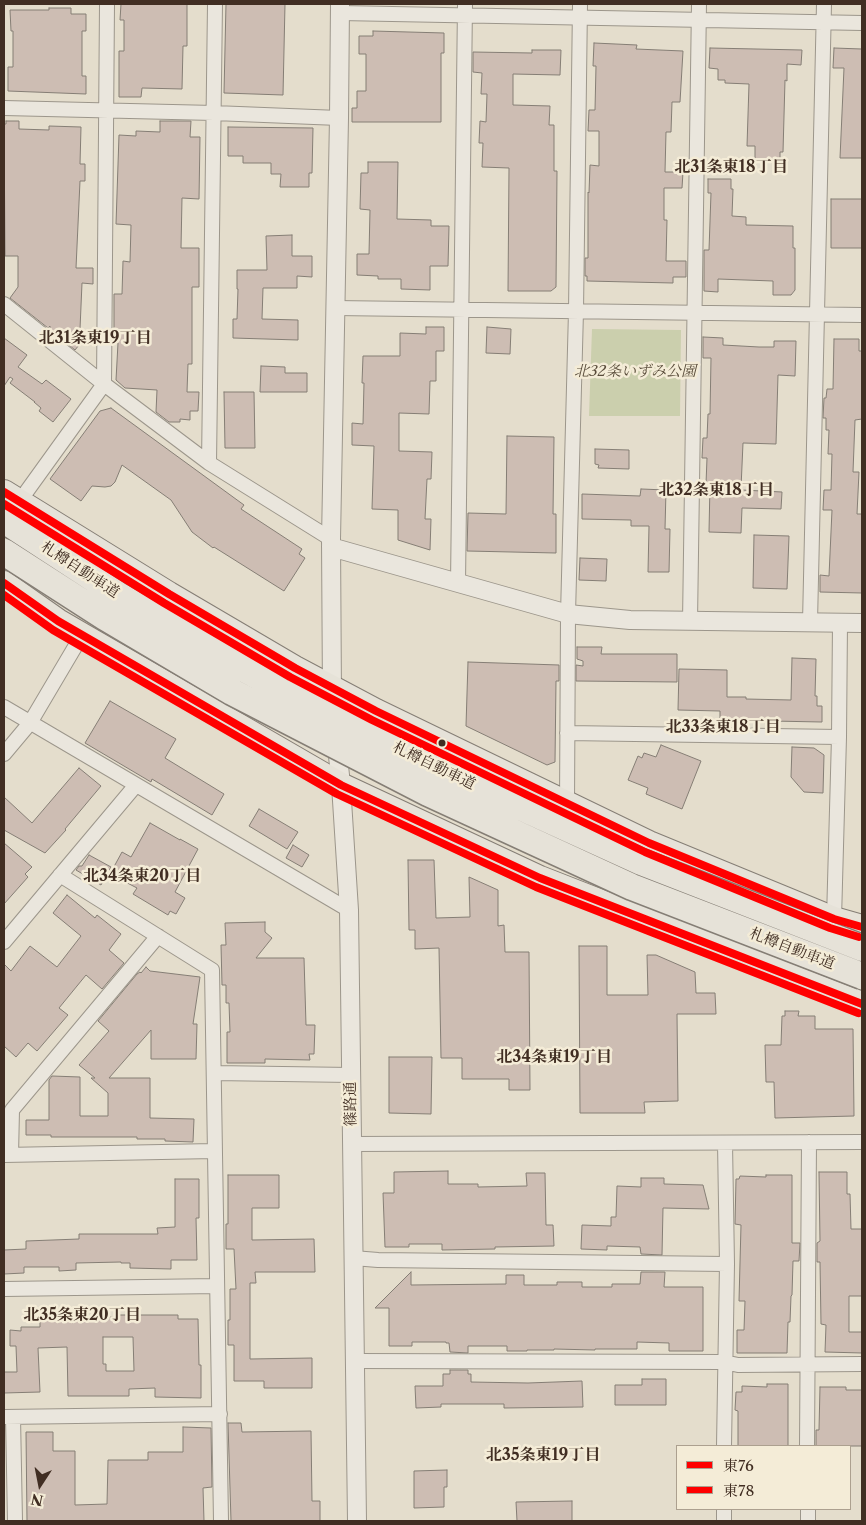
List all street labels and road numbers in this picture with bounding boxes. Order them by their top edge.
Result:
street label: 札樽自動車道 [37,538,123,602]
street label: 札樽自動車道 [390,738,478,794]
street label: 札樽自動車道 [747,924,837,974]
street label: 篠路通 [342,1081,360,1127]

